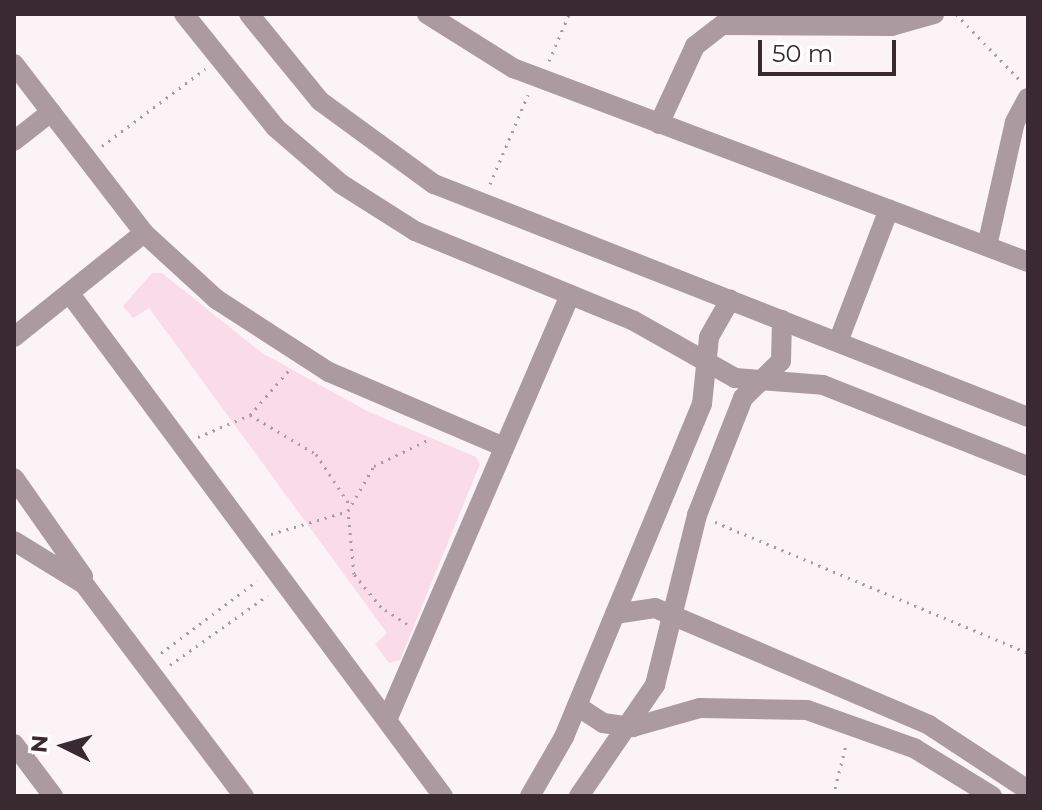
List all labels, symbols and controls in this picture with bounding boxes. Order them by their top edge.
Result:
scale bar [762,24,900,74]
text: 50 m [772,39,833,68]
north arrow [24,706,104,786]
text: N [25,734,54,754]

